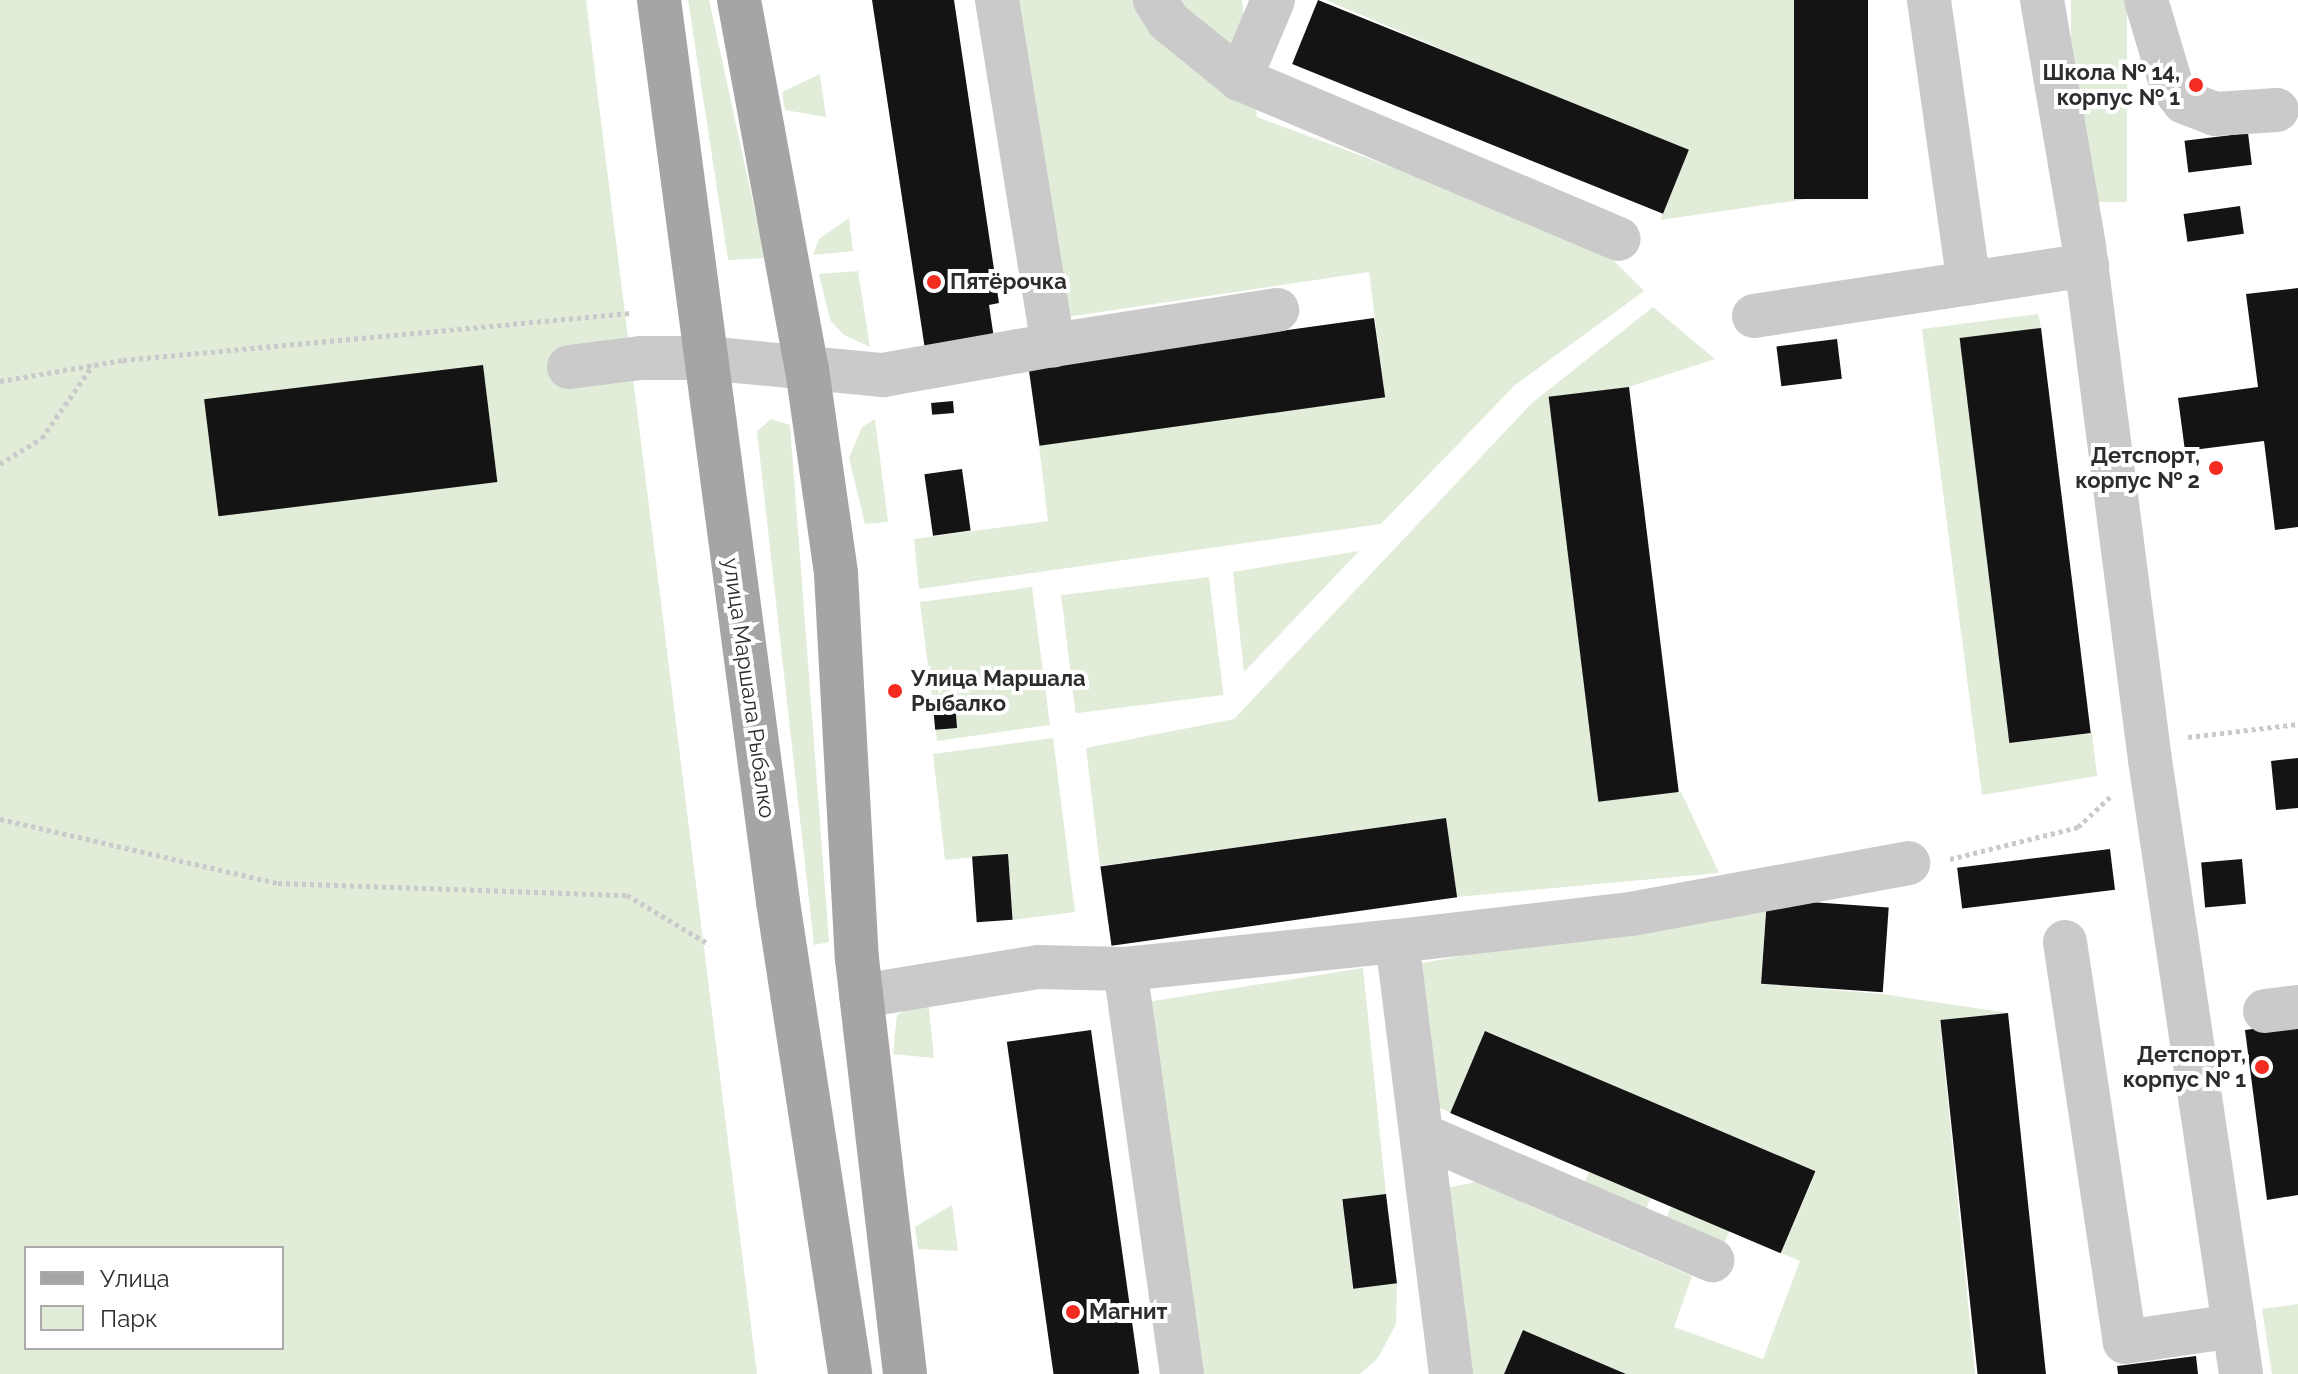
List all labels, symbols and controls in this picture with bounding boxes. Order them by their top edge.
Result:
place label: Школа № 14, корпус № 1 [2043,59,2180,110]
marker: Школа № 14, корпус № 1 [2187,76,2205,94]
place label: Пятёрочка [950,269,1067,295]
marker: Пятёрочка [925,273,943,291]
place label: Детспорт, корпус № 2 [2075,442,2200,494]
marker: Детспорт, корпус № 2 [2207,459,2225,477]
street label: улица Маршала Рыбалко [718,556,780,820]
place label: Улица Маршала Рыбалко [911,665,1086,716]
marker: Улица Маршала Рыбалко [886,682,904,700]
place label: Детспорт, корпус № 1 [2123,1041,2246,1092]
marker: Детспорт, корпус № 1 [2253,1058,2271,1076]
legend [24,1246,284,1350]
text: Улица [100,1264,170,1293]
place label: Магнит [1089,1299,1168,1325]
marker: Магнит [1064,1303,1082,1321]
text: Парк [100,1304,158,1333]

